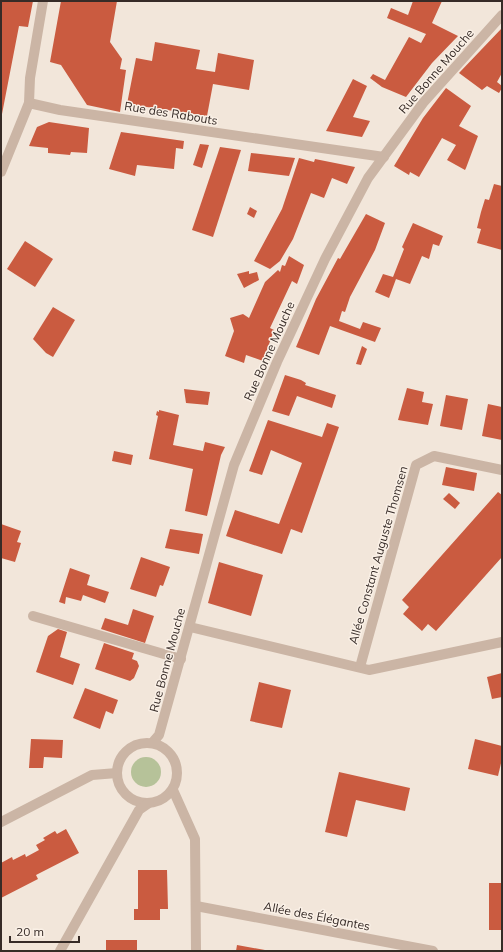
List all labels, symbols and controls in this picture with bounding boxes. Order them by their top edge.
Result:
street label: Rue Bonne Mouche [395,26,477,116]
street label: Rue des Rabouts [123,98,219,128]
street label: Rue Bonne Mouche [240,299,298,403]
street label: Allée Constant Auguste Thomsen [345,464,411,646]
street label: Rue Bonne Mouche [146,606,188,714]
street label: Allée des Élégantes [263,898,372,934]
scale bar [10,918,79,944]
text: 20 m [16,924,44,939]

